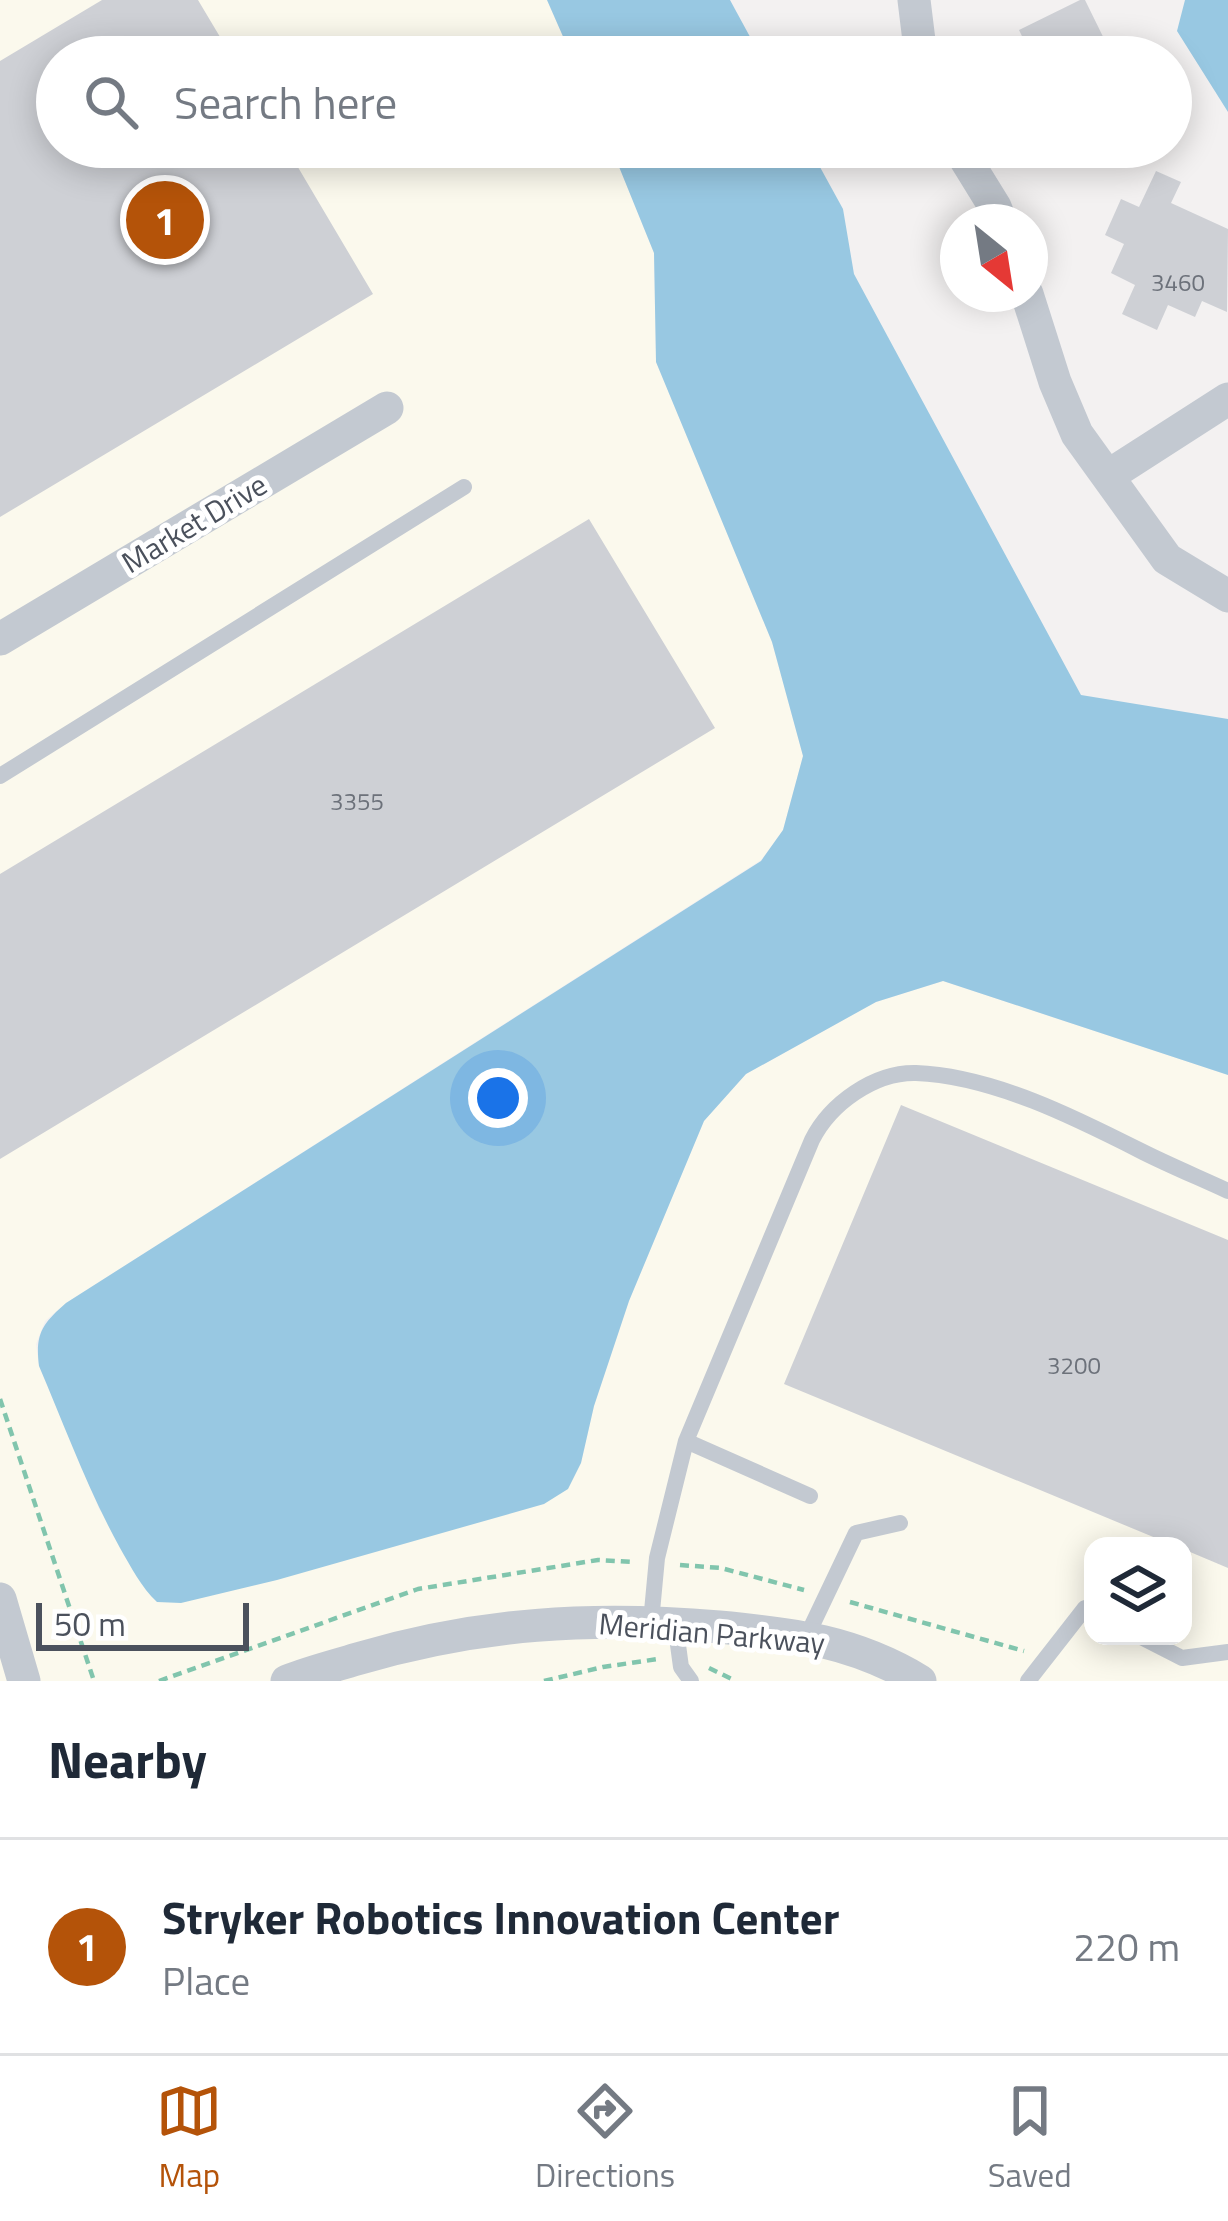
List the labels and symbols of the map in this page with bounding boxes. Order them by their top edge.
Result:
pin: 1 [126,175,204,265]
north arrow [940,204,1048,312]
house number: 3460 [1151,264,1205,300]
street label: Market Drive [113,461,275,585]
house number: 3355 [330,783,384,819]
your location [468,1068,528,1128]
house number: 3200 [1047,1347,1101,1383]
scale bar [36,1597,249,1650]
street label: Meridian Parkway [597,1600,827,1666]

